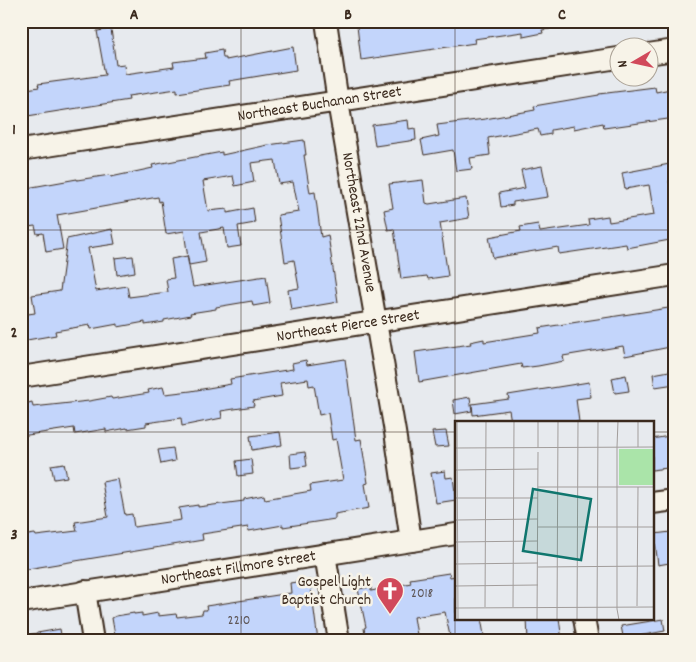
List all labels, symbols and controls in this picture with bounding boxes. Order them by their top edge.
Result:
text: A [130,4,139,27]
text: B [344,4,352,27]
text: C [558,4,566,27]
north arrow [608,38,658,88]
text: N [613,59,634,69]
street label: Northeast Buchanan Street [236,80,403,128]
text: 1 [12,119,16,142]
street label: Northeast 22nd Avenue [335,151,382,294]
street label: Northeast Pierce Street [275,303,421,348]
text: 2 [11,322,18,345]
inset map [455,421,654,620]
text: 3 [10,524,18,547]
street label: Northeast Fillmore Street [159,545,318,591]
place label: Gospel Light Baptist Church [282,571,371,612]
church icon: Gospel Light Baptist Church [375,576,405,615]
house number: 2018 [411,584,434,604]
house number: 2210 [228,611,250,631]

